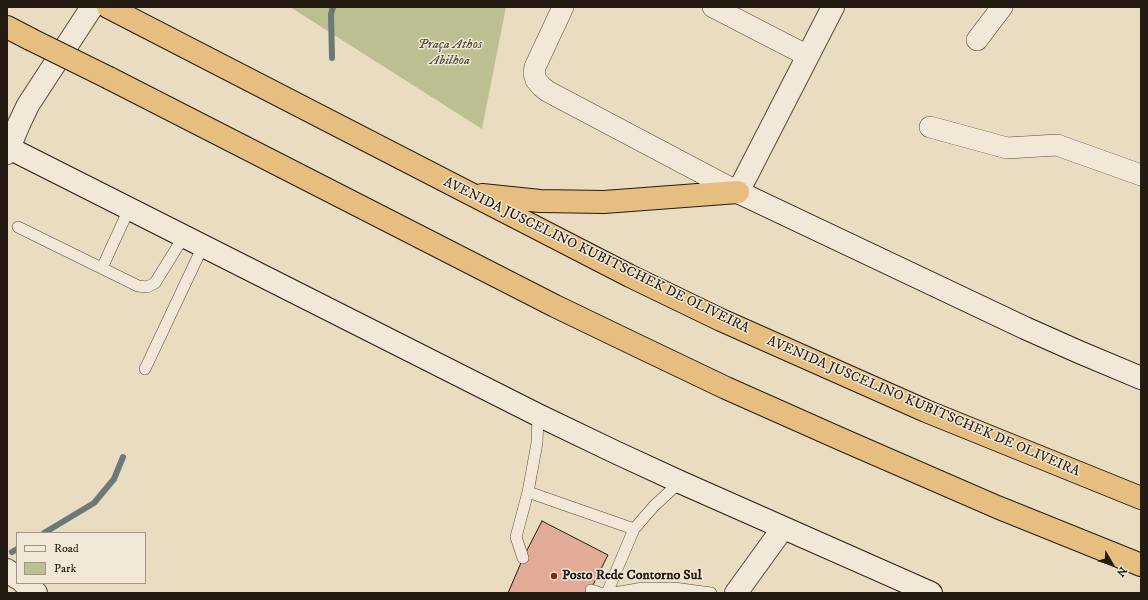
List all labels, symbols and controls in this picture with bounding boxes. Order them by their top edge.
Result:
park label: Praça Athos Abilhoa [418,37,482,70]
street label: AVENIDA JUSCELINO KUBITSCHEK DE OLIVEIRA [440,174,752,338]
street label: AVENIDA JUSCELINO KUBITSCHEK DE OLIVEIRA [764,333,1082,481]
legend [16,532,146,584]
text: Road [54,541,79,556]
north arrow [1092,544,1132,584]
text: Park [54,561,76,576]
text: N [1113,564,1130,579]
place label: Posto Rede Contorno Sul [562,568,702,584]
marker: Posto Rede Contorno Sul [549,571,559,581]

